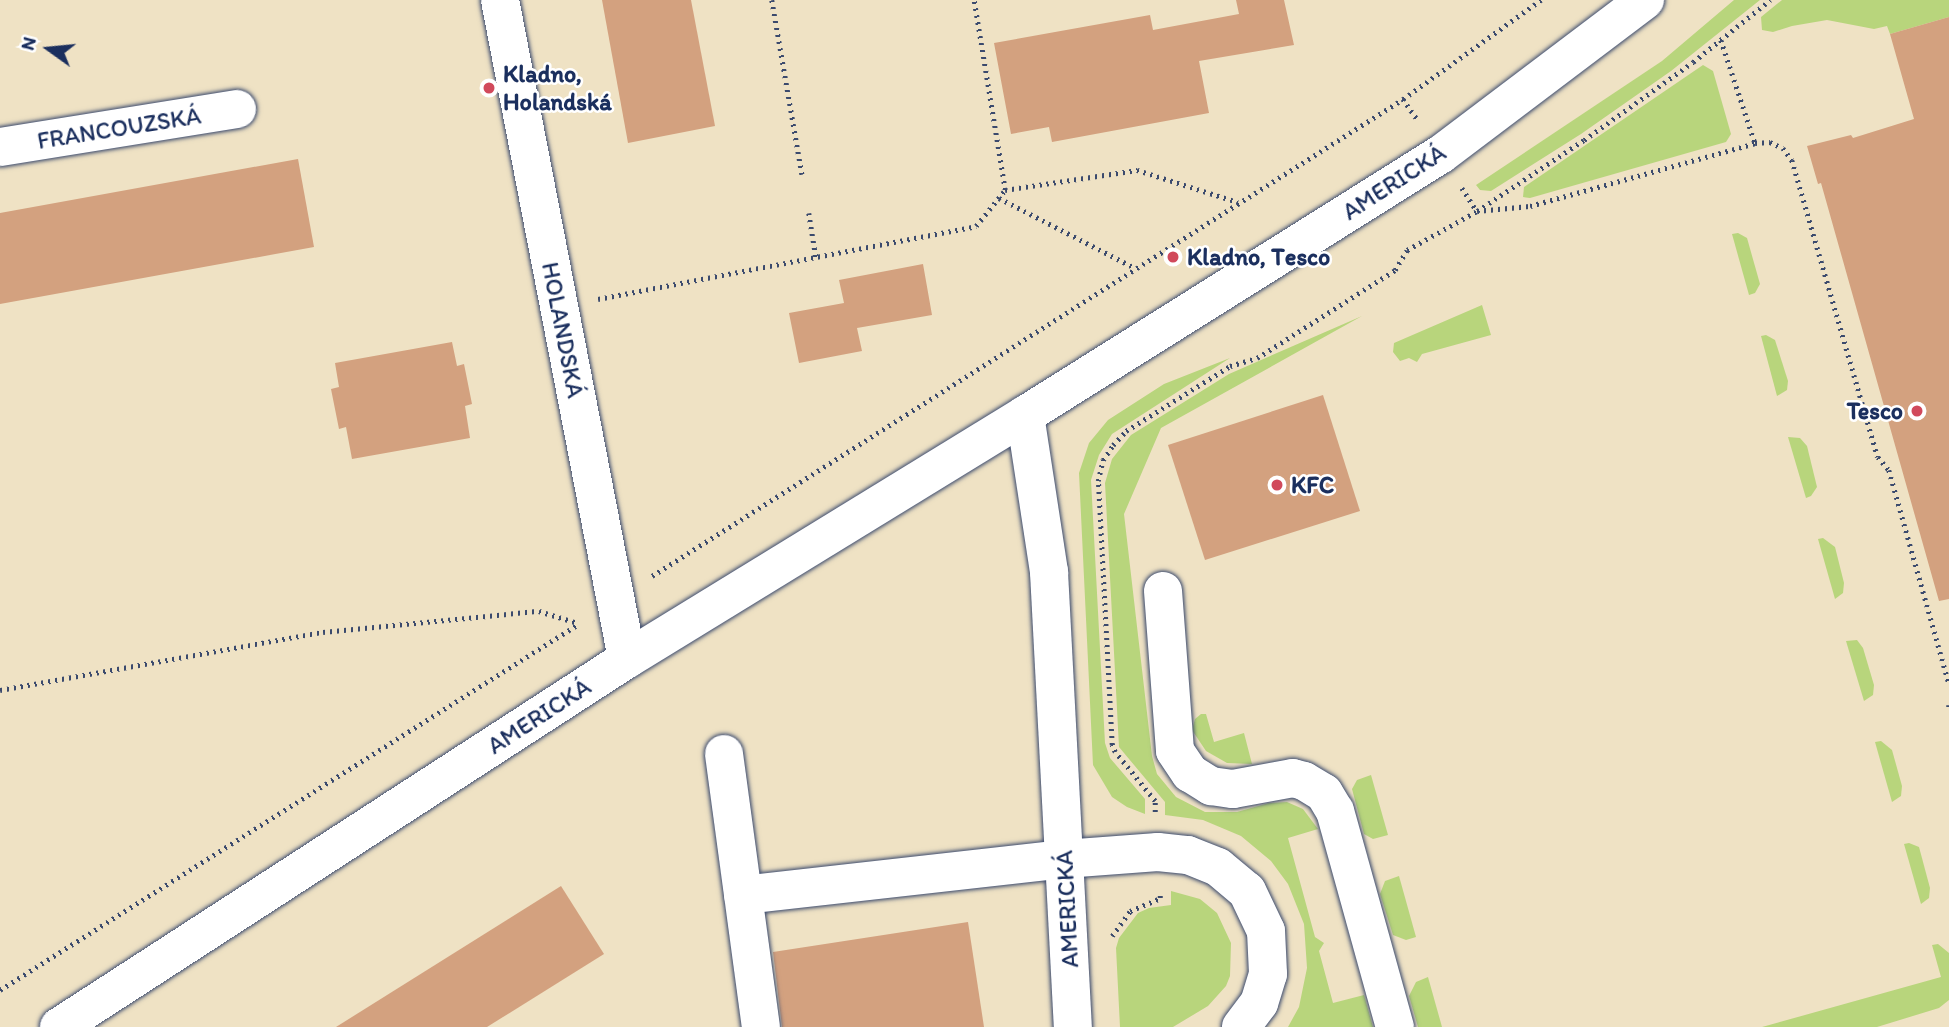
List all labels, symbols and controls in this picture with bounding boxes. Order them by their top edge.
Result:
north arrow [14,14,84,84]
text: N [15,34,41,53]
place label: Kladno, Holandská [503,60,612,116]
marker: Kladno, Holandská [481,80,497,96]
street label: FRANCOUZSKÁ [35,101,203,155]
street label: AMERICKÁ [1337,138,1451,226]
place label: Kladno, Tesco [1187,243,1328,271]
marker: Kladno, Tesco [1165,249,1181,265]
street label: HOLANDSKÁ [536,260,590,400]
place label: Tesco [1847,397,1903,425]
marker: Tesco [1909,403,1925,419]
place label: KFC [1291,471,1334,499]
marker: KFC [1269,477,1285,493]
street label: AMERICKÁ [482,672,596,760]
street label: AMERICKÁ [1050,850,1084,968]

